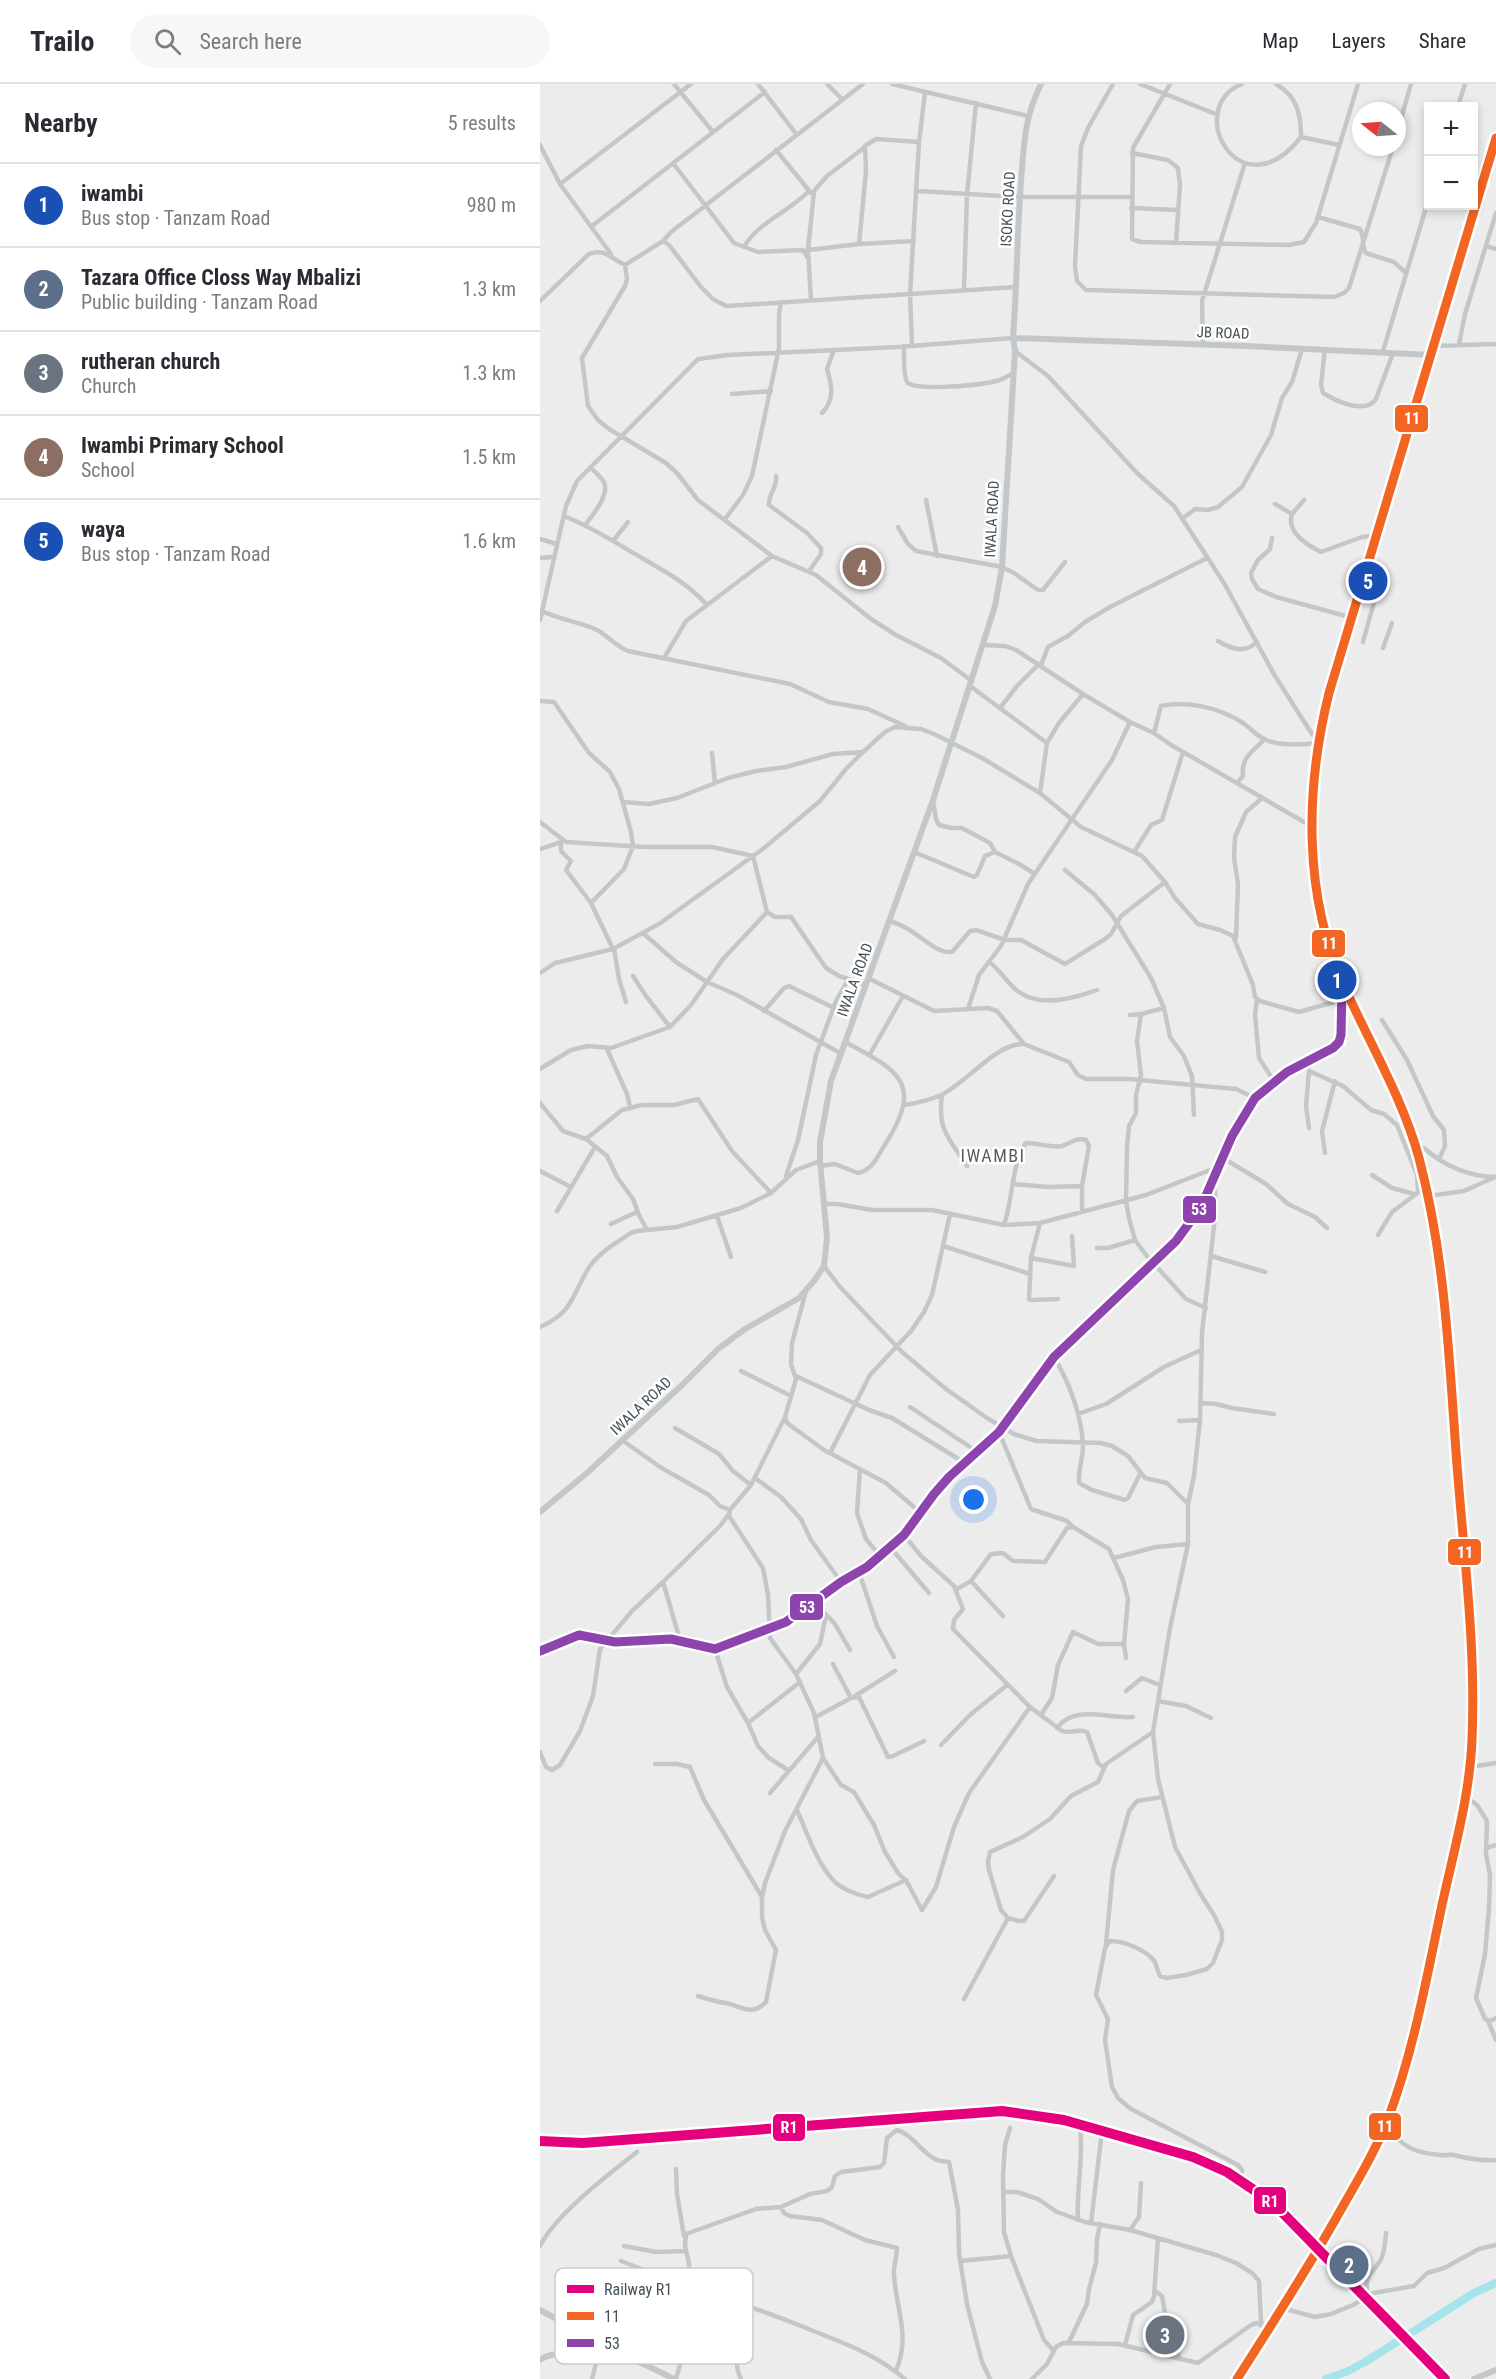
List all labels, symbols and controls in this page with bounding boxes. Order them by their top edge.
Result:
search box [130,14,550,68]
text: Trailo [30,25,94,58]
icon: search [151,25,184,58]
text: Search here [199,29,302,54]
text: Map [1262,29,1299,53]
text: Layers [1332,29,1386,53]
text: Share [1419,29,1466,53]
north arrow [1352,102,1406,156]
map controls [1424,102,1478,210]
button: + [1424,102,1478,156]
text: Nearby [24,108,98,138]
text: 5 results [448,111,516,135]
button: − [1424,156,1478,210]
street label: ISOKO ROAD [997,171,1019,247]
text: iwambi [81,181,144,206]
text: 1 [38,193,49,217]
text: 980 m [467,193,516,217]
text: Bus stop · Tanzam Road [81,206,270,230]
text: Tazara Office Closs Way Mbalizi [81,265,361,290]
text: 2 [38,277,49,301]
text: 1.3 km [462,277,516,301]
text: Public building · Tanzam Road [81,290,318,314]
street label: JB ROAD [1196,323,1250,343]
text: rutheran church [81,349,220,374]
text: 3 [38,361,49,385]
text: 1.3 km [462,361,516,385]
text: Church [81,374,136,398]
line badge: 11 [1394,404,1429,433]
text: 11 [1404,409,1420,428]
text: Iwambi Primary School [81,433,284,458]
text: 4 [38,445,49,469]
text: 1.5 km [462,445,516,469]
text: School [81,458,135,482]
street label: IWALA ROAD [981,480,1003,558]
text: waya [81,517,125,542]
text: 5 [38,529,49,553]
text: 1.6 km [462,529,516,553]
text: Bus stop · Tanzam Road [81,542,270,566]
pin: 4 [842,544,882,590]
pin: 5 [1348,558,1388,604]
line badge: 11 [1311,929,1346,958]
text: 11 [1321,934,1337,953]
street label: IWALA ROAD [833,941,877,1019]
pin: 1 [1318,958,1356,1002]
district label: IWAMBI [960,1145,1026,1166]
line badge: 53 [1182,1195,1217,1224]
text: 53 [1191,1200,1207,1219]
street label: IWALA ROAD [607,1373,675,1439]
your location [959,1485,988,1514]
line badge: 11 [1447,1538,1482,1566]
text: 11 [1457,1543,1473,1562]
line badge: 53 [789,1593,824,1621]
text: 53 [799,1598,815,1617]
line badge: 11 [1368,2112,1402,2141]
line badge: R1 [772,2113,806,2142]
text: 11 [1377,2117,1393,2136]
text: R1 [781,2118,797,2137]
line badge: R1 [1253,2186,1287,2215]
text: R1 [1262,2192,1278,2211]
pin: 2 [1330,2242,1368,2288]
legend [555,2268,753,2364]
text: Railway R1 [604,2280,672,2299]
text: 11 [604,2307,620,2326]
pin: 3 [1146,2312,1184,2358]
text: 53 [604,2334,620,2353]

